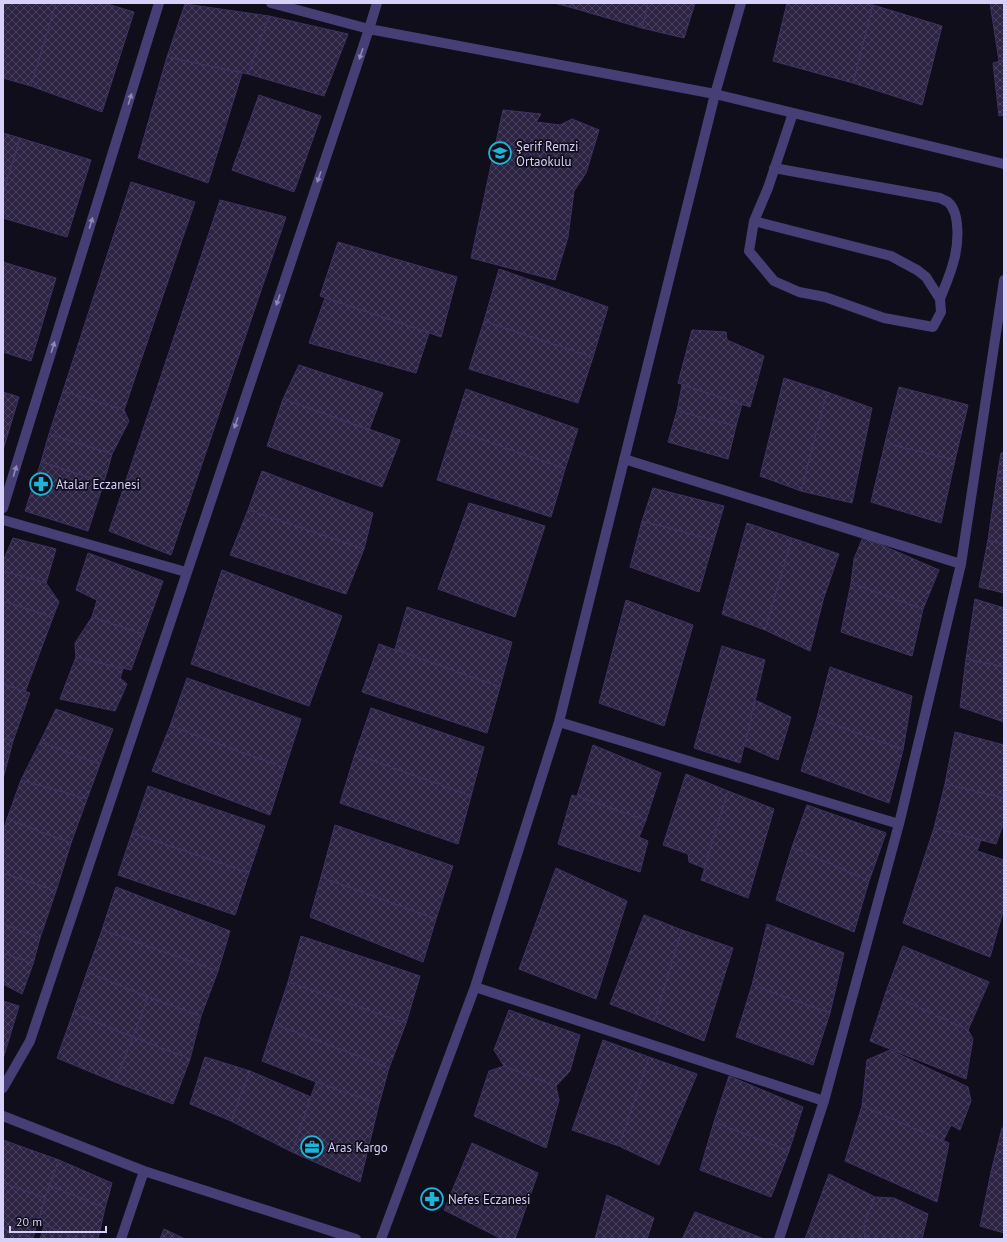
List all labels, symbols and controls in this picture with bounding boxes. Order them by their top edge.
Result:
one-way arrow [358,48,364,60]
one-way arrow [127,92,133,104]
place label: Şerif Remzi Ortaokulu [516,138,579,170]
school or university icon: Şerif Remzi Ortaokulu [487,140,513,166]
one-way arrow [316,171,322,183]
one-way arrow [88,216,94,228]
one-way arrow [275,294,281,306]
one-way arrow [50,341,56,353]
one-way arrow [233,418,239,430]
one-way arrow [12,465,18,477]
pharmacy icon: Atalar Eczanesi [28,471,54,497]
place label: Atalar Eczanesi [56,476,140,493]
office icon: Aras Kargo [299,1134,325,1160]
place label: Aras Kargo [328,1139,388,1156]
pharmacy icon: Nefes Eczanesi [419,1186,445,1212]
place label: Nefes Eczanesi [448,1191,530,1208]
scale bar [10,1208,106,1234]
text: 20 m [16,1214,42,1229]

